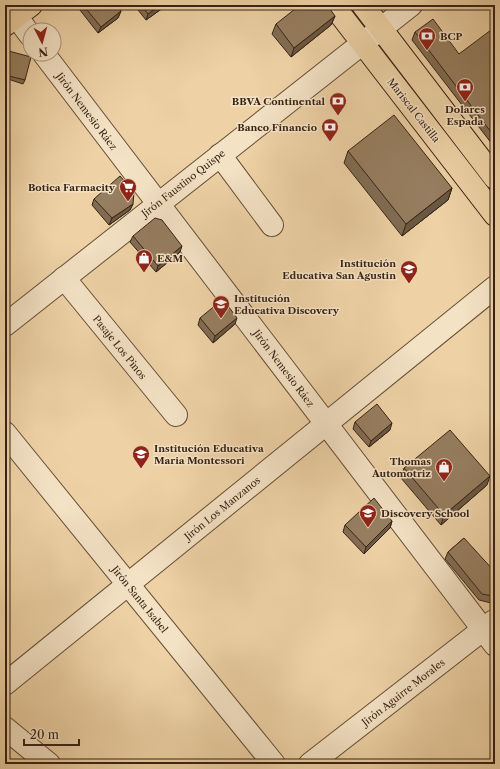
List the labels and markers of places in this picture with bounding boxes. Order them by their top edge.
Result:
bank icon: BCP [417,26,437,51]
place label: BCP [440,30,462,43]
bank icon: Dolares Espada [455,77,475,102]
bank icon: BBVA Continental [328,91,348,116]
place label: BBVA Continental [232,95,325,108]
place label: Dolares Espada [445,103,485,128]
bank icon: Banco Financio [320,117,340,142]
place label: Banco Financio [237,121,317,134]
supermarket icon: Botica Farmacity [118,177,138,202]
place label: Botica Farmacity [28,181,116,194]
shop icon: E&M [134,248,154,273]
place label: E&M [157,252,183,265]
place label: Institución Educativa San Agustin [282,257,396,282]
school or university icon: Institución Educativa San Agustin [399,259,419,284]
place label: Institución Educativa Discovery [234,292,340,317]
school or university icon: Institución Educativa Discovery [211,294,231,319]
place label: Institución Educativa Maria Montessori [154,442,264,467]
school or university icon: Institución Educativa Maria Montessori [131,444,151,469]
place label: Thomas Automotriz [371,455,431,480]
shop icon: Thomas Automotriz [434,457,454,482]
school or university icon: Discovery School [358,503,378,528]
place label: Discovery School [381,507,470,520]

